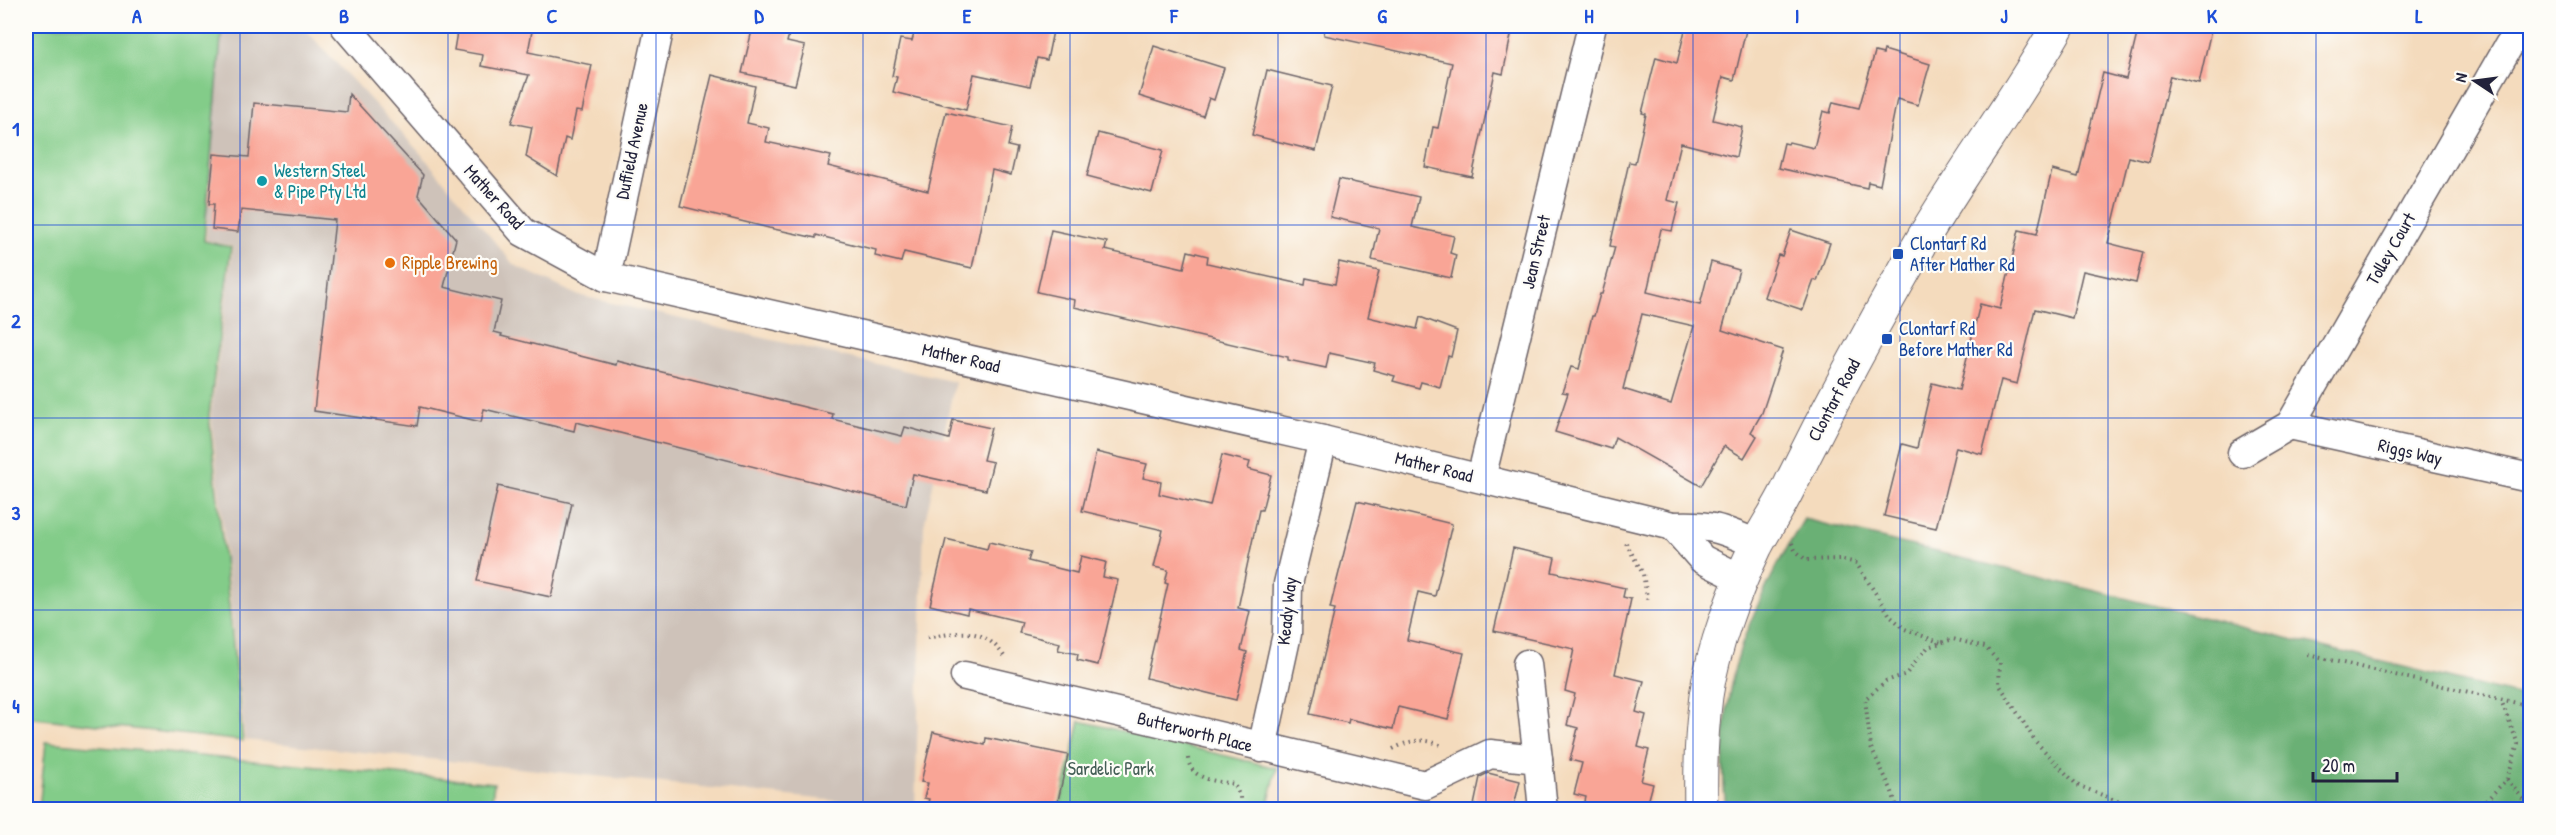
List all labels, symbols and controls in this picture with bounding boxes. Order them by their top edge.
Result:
text: A [132,2,142,29]
text: B [339,2,349,29]
text: C [547,2,558,29]
text: D [754,2,764,29]
text: E [963,2,972,29]
text: F [1169,2,1179,29]
text: G [1377,2,1387,29]
text: H [1584,2,1594,29]
text: I [1795,2,1799,29]
text: J [2000,2,2008,29]
text: K [2207,2,2218,29]
text: L [2415,2,2423,29]
north arrow [2445,51,2505,111]
text: N [2449,71,2472,84]
street label: Duffield Avenue [609,100,654,201]
text: 1 [12,115,20,142]
place label: Western Steel & Pipe Pty Ltd [274,158,366,204]
street label: Mather Road [459,159,530,234]
marker: Western Steel & Pipe Pty Ltd [255,174,269,188]
street label: Tolley Court [2360,207,2422,290]
street label: Jean Street [1515,212,1556,291]
place label: Clontarf Rd After Mather Rd [1910,231,2015,277]
marker: Clontarf Rd After Mather Rd [1891,247,1905,261]
place label: Ripple Brewing [402,250,497,275]
marker: Ripple Brewing [383,256,397,270]
text: 2 [11,307,21,334]
place label: Clontarf Rd Before Mather Rd [1899,316,2012,362]
marker: Clontarf Rd Before Mather Rd [1880,332,1894,346]
street label: Mather Road [920,336,1003,379]
street label: Clontarf Road [1801,354,1866,446]
street label: Riggs Way [2376,432,2445,471]
street label: Mather Road [1393,445,1476,488]
text: 3 [12,499,21,526]
street label: Keady Way [1271,575,1303,646]
text: 4 [12,692,20,719]
street label: Butterworth Place [1135,705,1255,758]
scale bar [2313,745,2397,783]
text: 20 m [2322,753,2355,778]
park label: Sardelic Park [1068,756,1155,781]

